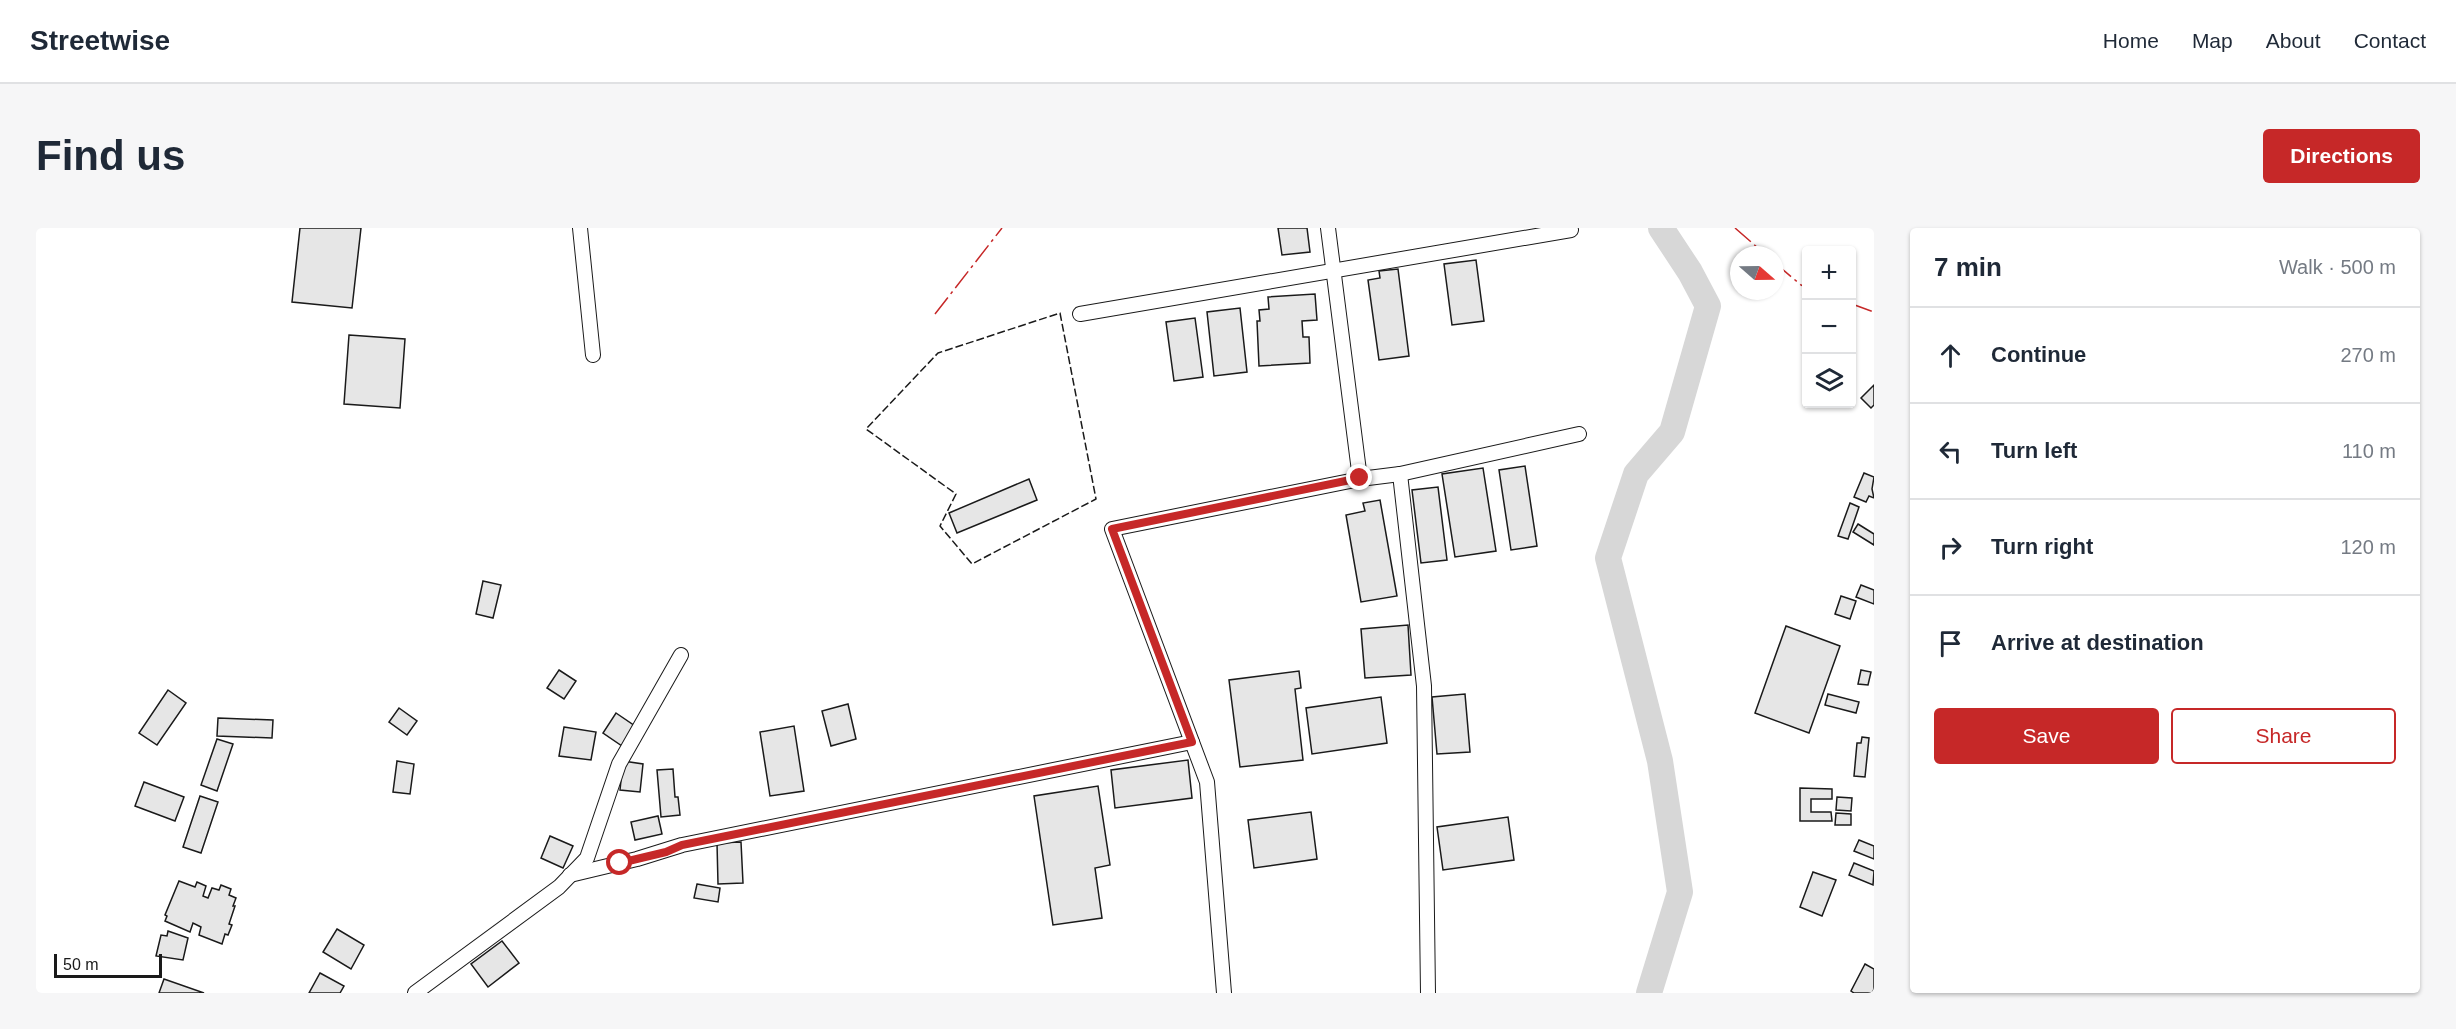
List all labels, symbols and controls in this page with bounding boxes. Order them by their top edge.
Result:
text: Streetwise [30,25,170,56]
text: Home [2103,29,2159,52]
text: Map [2192,29,2233,52]
text: About [2266,29,2321,52]
text: Contact [2354,29,2426,52]
button: Directions [2263,129,2420,183]
text: Find us [36,132,185,179]
north arrow [1730,246,1784,300]
map controls [1802,246,1856,408]
button: + [1802,246,1856,300]
text: 7 min [1934,252,2002,282]
text: Walk · 500 m [2279,256,2396,278]
button: − [1802,300,1856,354]
icon: ahead [1934,339,1967,372]
text: Continue [1991,342,2086,367]
text: 270 m [2340,344,2396,366]
button: layers [1802,354,1856,408]
icon: left [1934,435,1967,468]
text: Turn left [1991,438,2077,463]
text: 110 m [2342,440,2396,462]
route end [1346,464,1372,490]
icon: right [1934,531,1967,564]
text: Turn right [1991,534,2093,559]
text: 120 m [2340,536,2396,558]
icon: arrive [1934,627,1967,660]
text: Arrive at destination [1991,630,2204,655]
button: Save [1934,708,2159,764]
button: Share [2171,708,2396,764]
route start [606,849,632,875]
scale bar [54,951,162,978]
text: 50 m [63,956,99,973]

